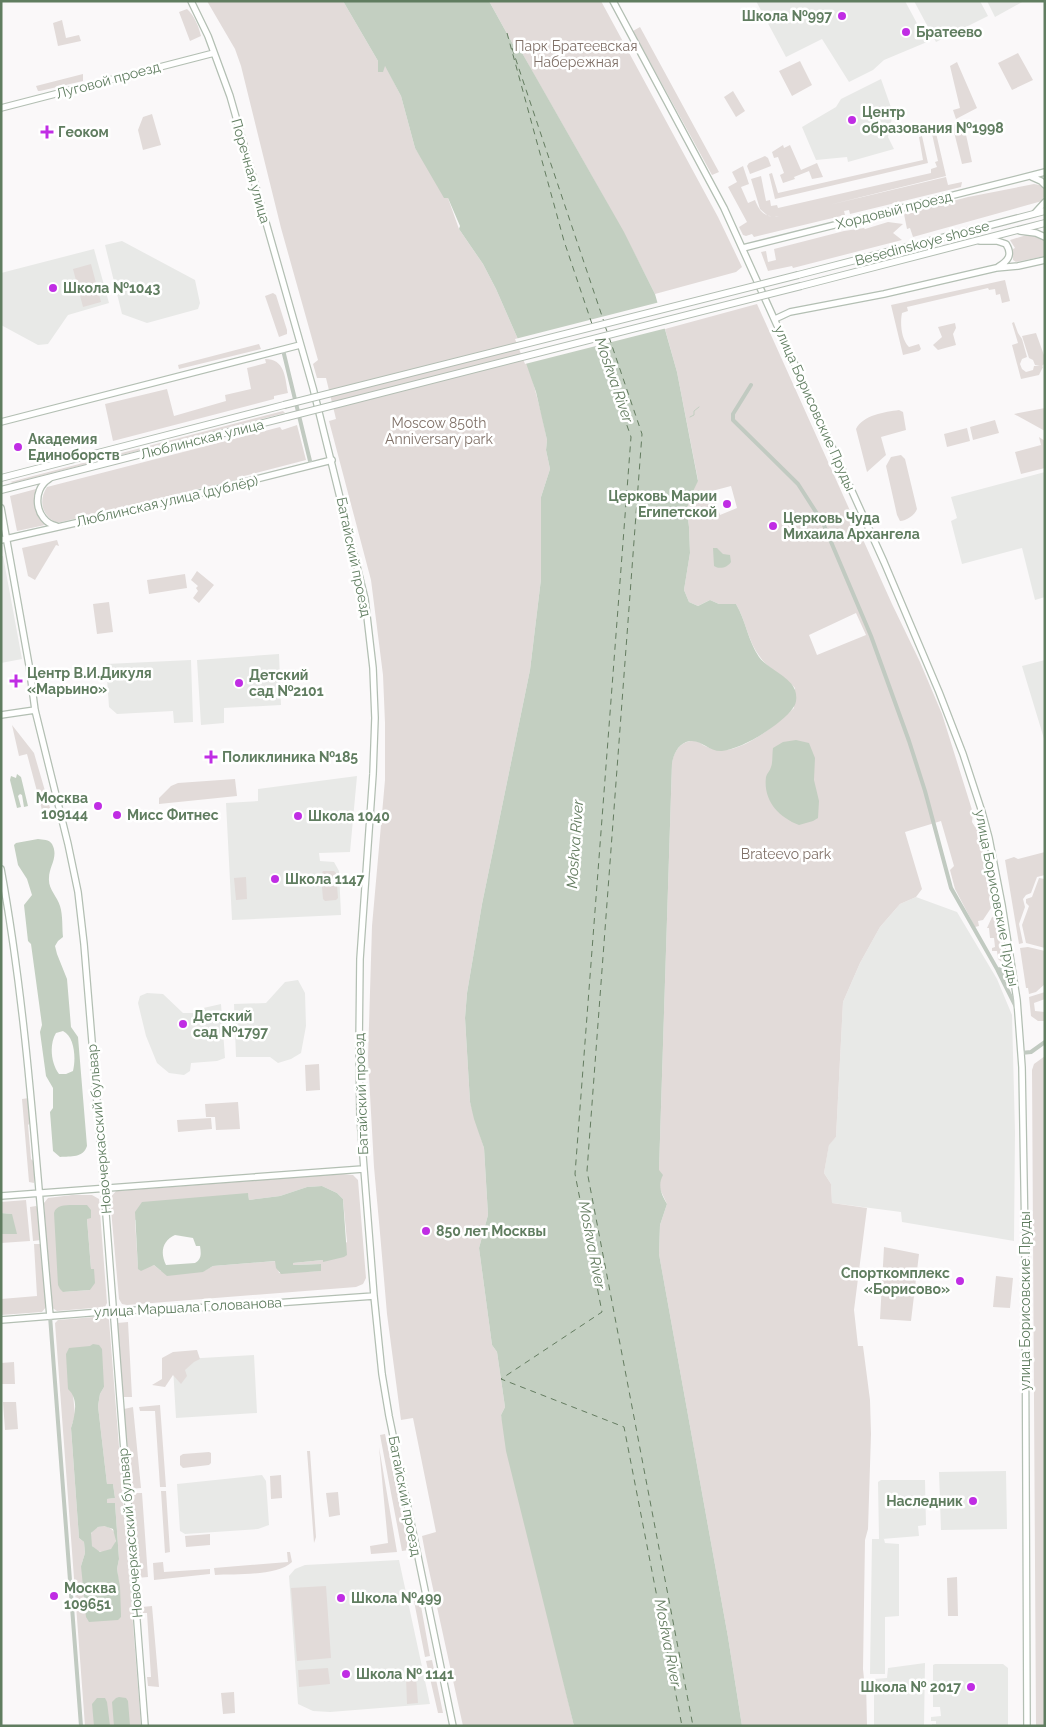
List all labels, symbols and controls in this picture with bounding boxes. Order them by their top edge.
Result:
place label: Школа №997 [742,8,832,24]
marker: Школа №997 [836,10,848,22]
place label: Братеево [916,24,983,40]
marker: Братеево [900,26,912,38]
park label: Парк Братеевская Набережная [515,38,637,70]
street label: Луговой проезд [54,58,162,102]
place label: Центр образования №1998 [862,104,1004,136]
marker: Центр образования №1998 [846,114,858,126]
street label: Поречная улица [228,117,274,225]
place label: Геоком [58,124,109,140]
marker: Геоком [40,125,54,139]
street label: Хордовый проезд [834,188,954,232]
street label: Besedinskoye shosse [853,217,991,269]
place label: Школа №1043 [63,280,160,296]
marker: Школа №1043 [47,282,59,294]
street label: улица Борисовские Пруды [771,323,859,493]
water label: Moskva River [591,335,637,426]
park label: Moscow 850th Anniversary park [385,415,494,447]
street label: Люблинская улица [139,416,265,462]
place label: Академия Единоборств [28,431,120,463]
marker: Академия Единоборств [12,441,24,453]
street label: Люблинская улица (дублёр) [74,472,260,530]
place label: Церковь Марии Египетской [608,488,717,520]
street label: Батайский проезд [333,496,375,618]
marker: Церковь Марии Египетской [721,498,733,510]
place label: Церковь Чуда Михаила Архангела [783,510,920,542]
marker: Церковь Чуда Михаила Архангела [767,520,779,532]
place label: Центр В.И.Дикуля «Марьино» [27,665,152,697]
place label: Детский сад №2101 [249,667,324,699]
marker: Центр В.И.Дикуля «Марьино» [9,674,23,688]
marker: Детский сад №2101 [233,677,245,689]
place label: Поликлиника №185 [222,749,358,765]
marker: Поликлиника №185 [204,750,218,764]
place label: Москва 109144 [36,790,88,822]
water label: Moskva River [563,798,587,889]
marker: Москва 109144 [92,800,104,812]
place label: Мисс Фитнес [127,807,219,823]
place label: Школа 1040 [308,808,390,824]
street label: улица Борисовские Пруды [972,808,1022,988]
marker: Мисс Фитнес [111,809,123,821]
marker: Школа 1040 [292,810,304,822]
park label: Brateevo park [741,846,832,862]
place label: Школа 1147 [285,871,365,887]
marker: Школа 1147 [269,873,281,885]
place label: Детский сад №1797 [193,1008,268,1040]
marker: Детский сад №1797 [177,1018,189,1030]
street label: Батайский проезд [351,1033,371,1155]
street label: Новочеркасский бульвар [84,1043,114,1215]
water label: Moskva River [575,1200,609,1291]
street label: улица Борисовские Пруды [1017,1211,1033,1391]
place label: 850 лет Москвы [436,1223,546,1239]
marker: 850 лет Москвы [420,1225,432,1237]
place label: Спорткомплекс «Борисово» [841,1265,950,1297]
marker: Спорткомплекс «Борисово» [954,1275,966,1287]
street label: улица Маршала Голованова [94,1294,282,1320]
street label: Батайский проезд [386,1435,424,1557]
street label: Новочеркасский бульвар [115,1447,145,1619]
place label: Наследник [886,1493,963,1509]
marker: Наследник [967,1495,979,1507]
place label: Москва 109651 [64,1580,116,1612]
marker: Москва 109651 [48,1590,60,1602]
place label: Школа №499 [351,1590,441,1606]
marker: Школа №499 [335,1592,347,1604]
water label: Moskva River [651,1598,685,1689]
place label: Школа № 1141 [356,1666,454,1682]
marker: Школа № 1141 [340,1668,352,1680]
place label: Школа № 2017 [860,1679,961,1695]
marker: Школа № 2017 [965,1681,977,1693]

